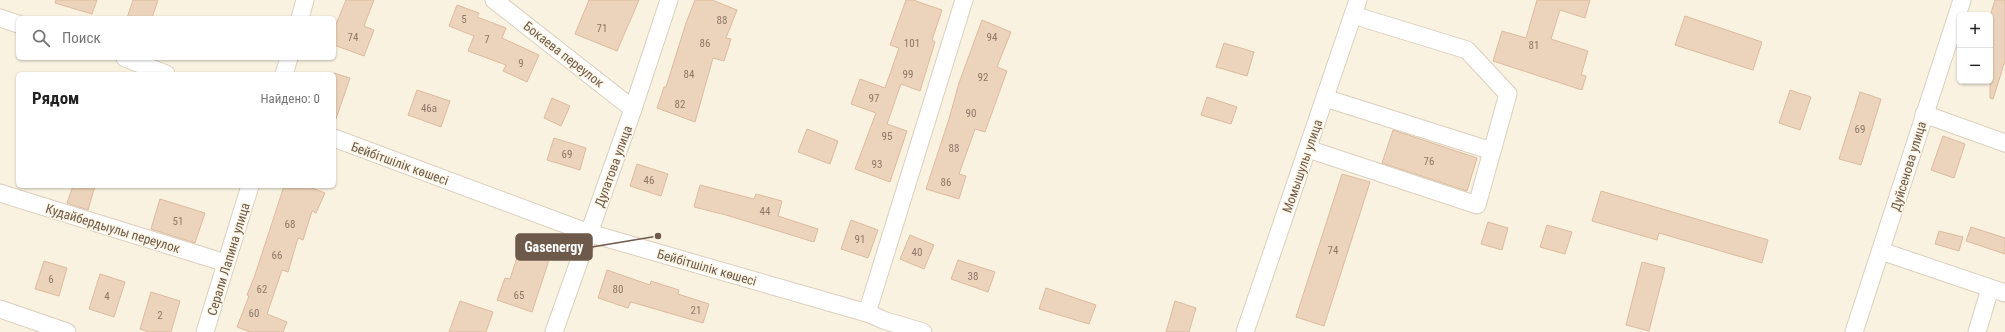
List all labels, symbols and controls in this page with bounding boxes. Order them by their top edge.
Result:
map controls [1957,12,1993,84]
button: + [1957,12,1993,48]
house number: 5 [461,13,467,26]
house number: 88 [717,14,727,27]
search box [16,16,336,60]
street label: Бокаева переулок [521,18,607,91]
house number: 71 [597,22,607,35]
icon: search [30,27,52,49]
text: Поиск [62,29,101,47]
house number: 74 [348,31,359,44]
house number: 94 [987,31,998,44]
house number: 7 [484,33,490,46]
house number: 86 [700,37,710,50]
house number: 101 [904,37,920,50]
house number: 81 [1529,39,1539,52]
button: − [1957,48,1993,84]
house number: 9 [518,57,524,70]
house number: 84 [684,68,695,81]
house number: 99 [903,68,913,81]
house number: 92 [978,71,988,84]
text: Рядом [32,88,79,108]
text: Найдено: 0 [260,91,320,106]
house number: 97 [869,92,879,105]
house number: 82 [675,98,685,111]
house number: 46а [421,102,437,115]
house number: 90 [966,107,976,120]
street label: Момышулы улица [1279,117,1325,215]
street label: Дуйсенова улица [1888,119,1929,213]
street label: Дулатова улица [592,123,635,209]
house number: 69 [1855,123,1865,136]
house number: 95 [882,130,892,143]
street label: Бейбітшілік көшесі [349,139,451,188]
house number: 88 [949,142,959,155]
house number: 69 [562,148,572,161]
house number: 76 [1424,155,1434,168]
house number: 93 [872,158,882,171]
house number: 46 [644,174,654,187]
house number: 86 [941,176,951,189]
street label: Кудайбердыулы переулок [44,201,183,256]
street label: Серали Лапина улица [204,201,253,317]
house number: 44 [760,205,771,218]
house number: 51 [173,215,183,228]
house number: 68 [285,218,295,231]
house number: 91 [855,233,865,246]
callout: Gasenergy [516,234,592,260]
text: Gasenergy [524,239,584,255]
house number: 74 [1328,244,1339,257]
street label: Бейбітшілік көшесі [656,246,758,289]
house number: 40 [912,246,922,259]
house number: 66 [272,249,282,262]
house number: 38 [968,270,978,283]
house number: 6 [48,273,54,286]
house number: 62 [257,283,267,296]
house number: 80 [613,283,623,296]
house number: 65 [514,289,524,302]
house number: 4 [104,290,110,303]
house number: 21 [691,304,701,317]
house number: 60 [249,307,259,320]
house number: 2 [157,309,163,322]

